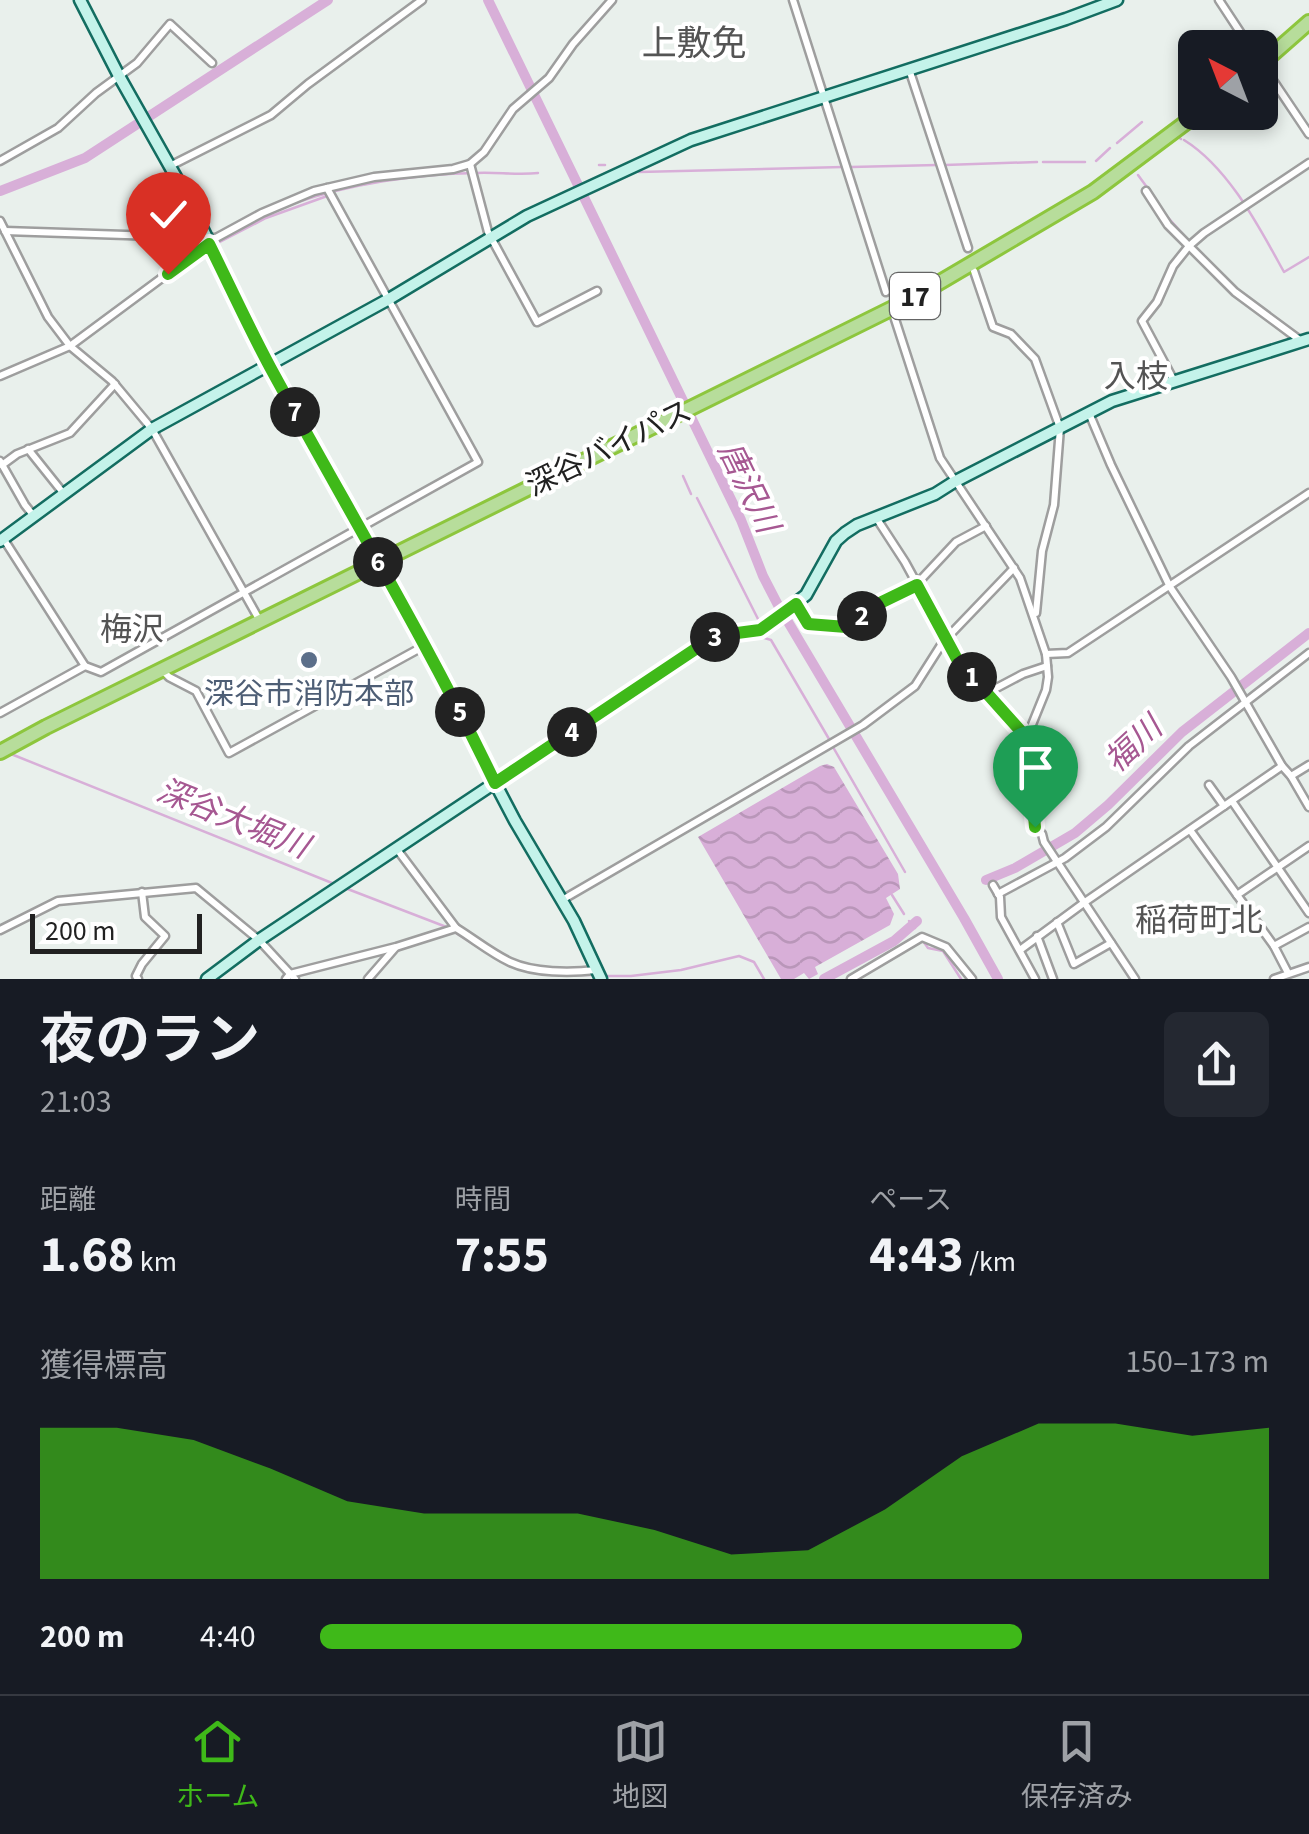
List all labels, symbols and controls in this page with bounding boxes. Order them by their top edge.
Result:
district label: 上敷免 [641,19,747,69]
north arrow [1178,30,1278,130]
map controls [1178,30,1278,130]
pin [126,172,211,275]
icon: check [141,187,196,242]
road number: 17 [890,273,940,319]
district label: 入枝 [1104,354,1168,400]
pin: 7 [270,387,320,437]
street label: 深谷バイパス [519,390,699,507]
text: 7 [288,392,302,432]
water label: 唐沢川 [706,434,791,543]
pin: 6 [353,537,403,587]
text: 6 [371,542,385,582]
pin: 2 [837,591,887,641]
text: 2 [855,596,869,636]
district label: 梅沢 [100,607,164,653]
pin: 3 [690,612,740,662]
text: 3 [708,617,722,657]
marker: 深谷市消防本部 [298,649,320,671]
pin: 1 [947,652,997,702]
text: 1 [965,657,979,697]
place label: 深谷市消防本部 [204,673,414,716]
pin: 5 [435,687,485,737]
text: 5 [453,692,467,732]
water label: 福川 [1095,704,1175,783]
pin: 4 [547,707,597,757]
text: 4 [565,712,579,752]
pin [993,725,1078,828]
icon: arrive [1008,740,1063,795]
water label: 深谷大堀川 [150,768,318,871]
district label: 稲荷町北 [1135,898,1263,944]
scale bar [30,909,202,954]
text: 200 m [45,911,116,951]
text: 夜のラン [40,1002,260,1080]
button: share [1164,1012,1269,1117]
text: 21:03 [40,1079,112,1125]
text: 距離 [40,1180,96,1220]
text: 時間 [455,1180,511,1220]
text: ペース [869,1180,952,1220]
text: 1.68 [40,1220,134,1291]
text: 7:55 [455,1220,549,1291]
text: 4:43 [869,1220,964,1291]
text: km [134,1242,177,1282]
text: /km [964,1242,1016,1282]
text: 150–173 m [1125,1339,1269,1385]
text: 獲得標高 [40,1343,168,1389]
text: 200 m [40,1614,125,1660]
text: 4:40 [200,1614,256,1660]
tab: ホーム [176,1714,259,1817]
tab: 地図 [612,1714,668,1817]
tab: 保存済み [1021,1714,1133,1817]

